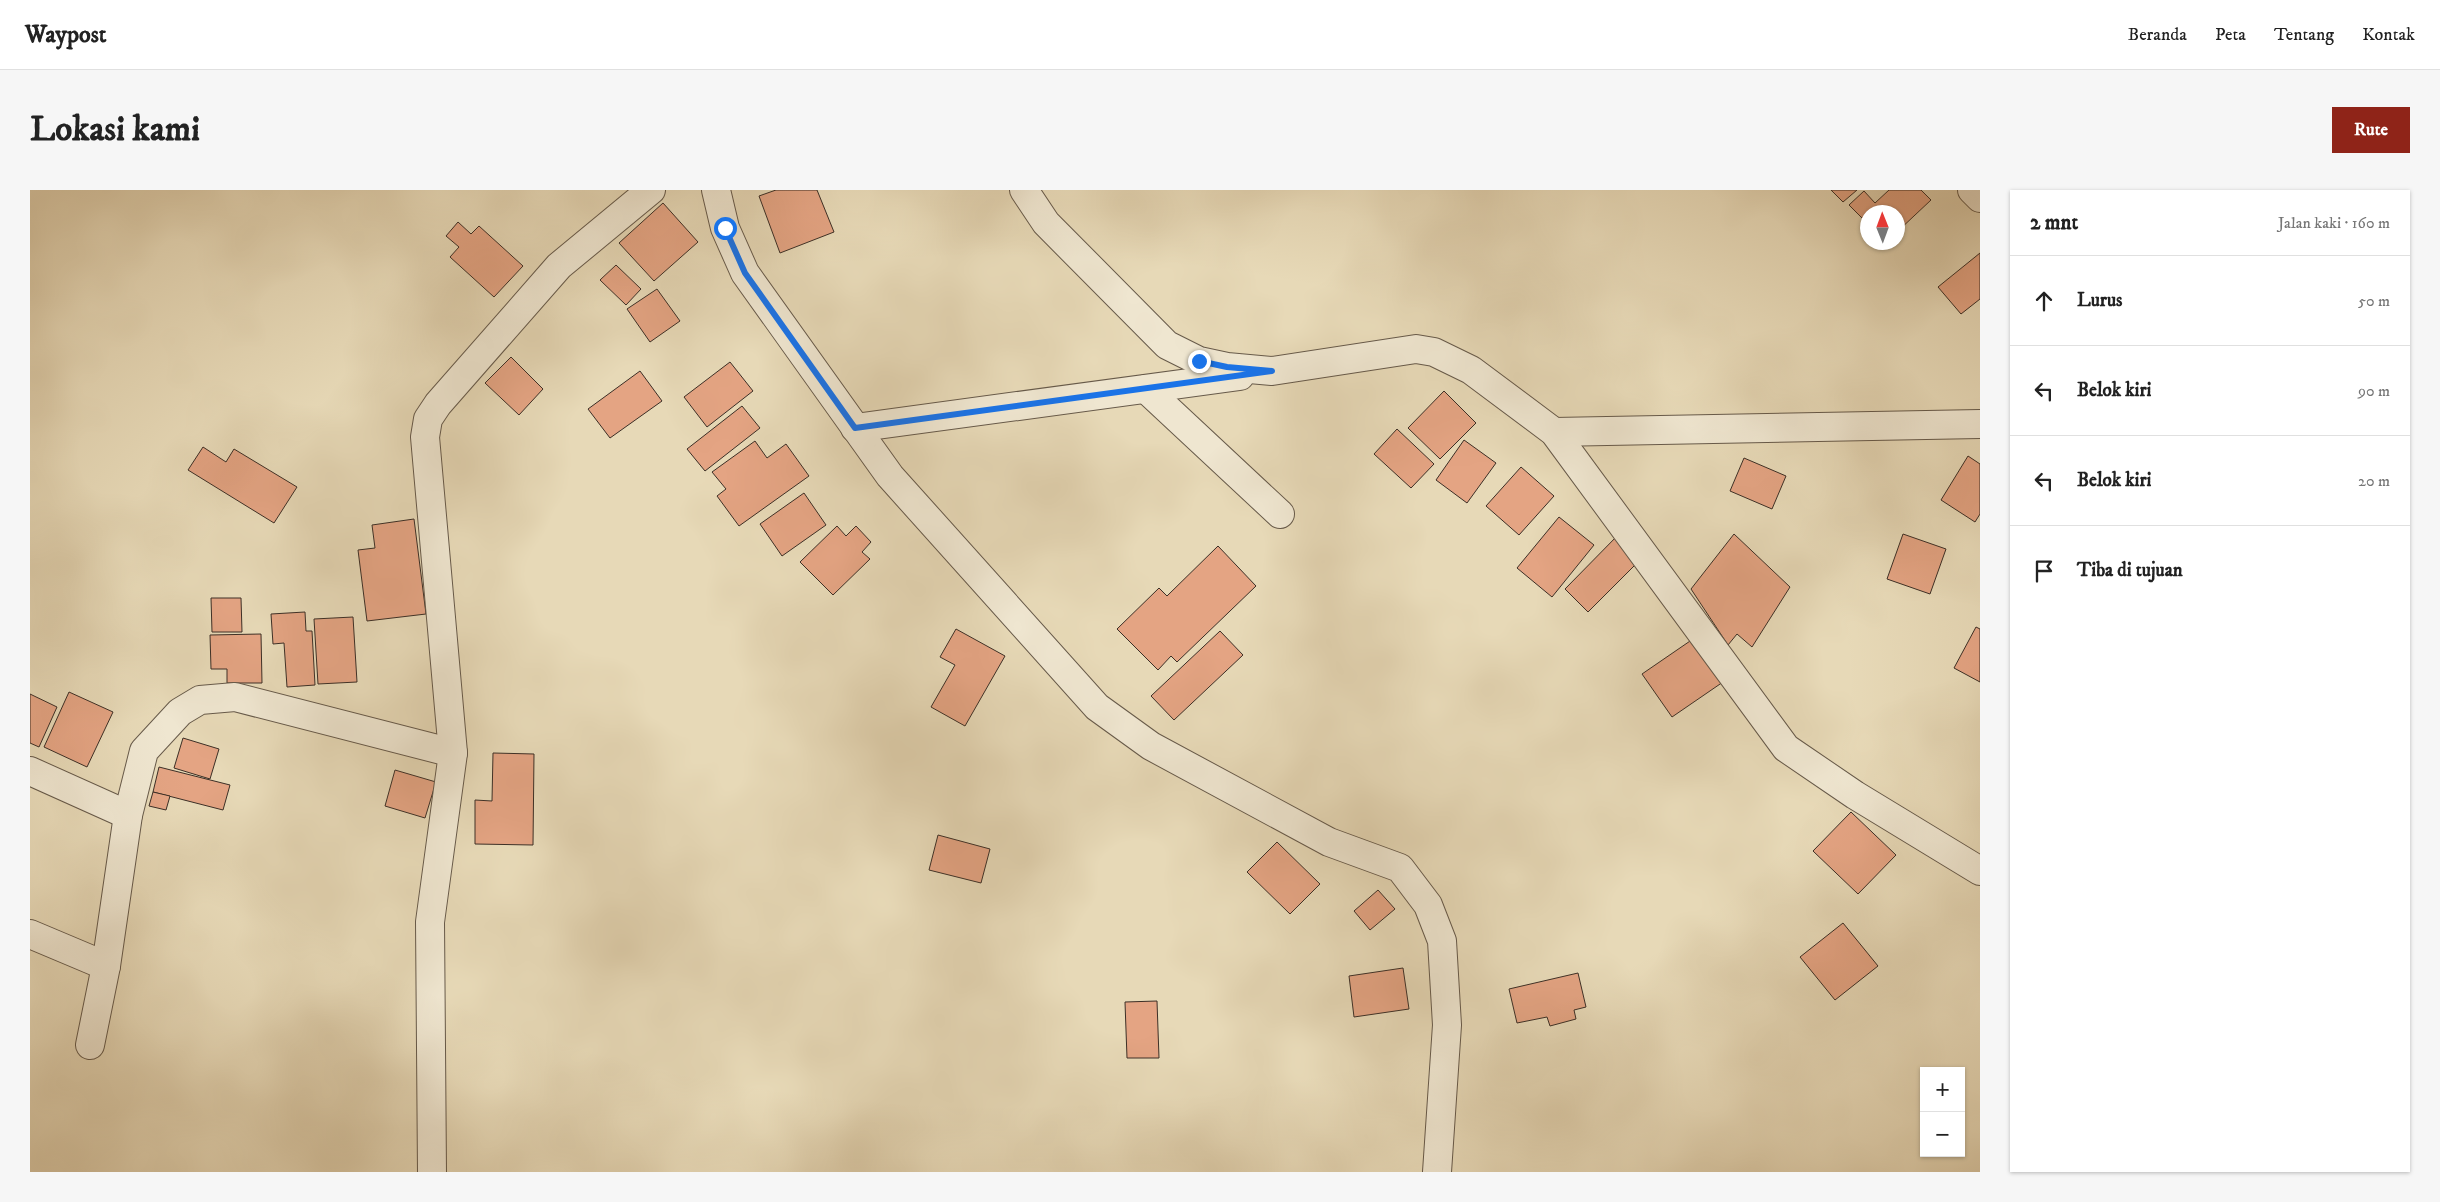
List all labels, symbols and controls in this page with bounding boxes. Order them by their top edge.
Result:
text: Waypost [25,20,106,50]
text: Beranda [2128,24,2187,46]
text: Peta [2215,24,2246,46]
text: Tentang [2274,24,2334,46]
text: Kontak [2362,24,2415,46]
button: Rute [2332,107,2410,153]
text: Lokasi kami [30,108,200,152]
north arrow [1860,205,1905,250]
text: 2 mnt [2030,210,2078,236]
text: Jalan kaki · 160 m [2278,213,2390,233]
route start [714,217,737,240]
icon: ahead [2030,287,2058,315]
text: Lurus [2077,289,2122,312]
text: 50 m [2358,291,2390,311]
route end [1188,350,1211,373]
icon: left [2030,377,2058,405]
text: Belok kiri [2077,379,2151,402]
text: 90 m [2358,381,2390,401]
icon: left [2030,467,2058,495]
text: Belok kiri [2077,469,2151,492]
text: 20 m [2358,471,2390,491]
icon: arrive [2030,557,2058,585]
text: Tiba di tujuan [2077,559,2183,582]
map controls [1920,1067,1965,1157]
button: + [1920,1067,1965,1112]
button: − [1920,1112,1965,1157]

